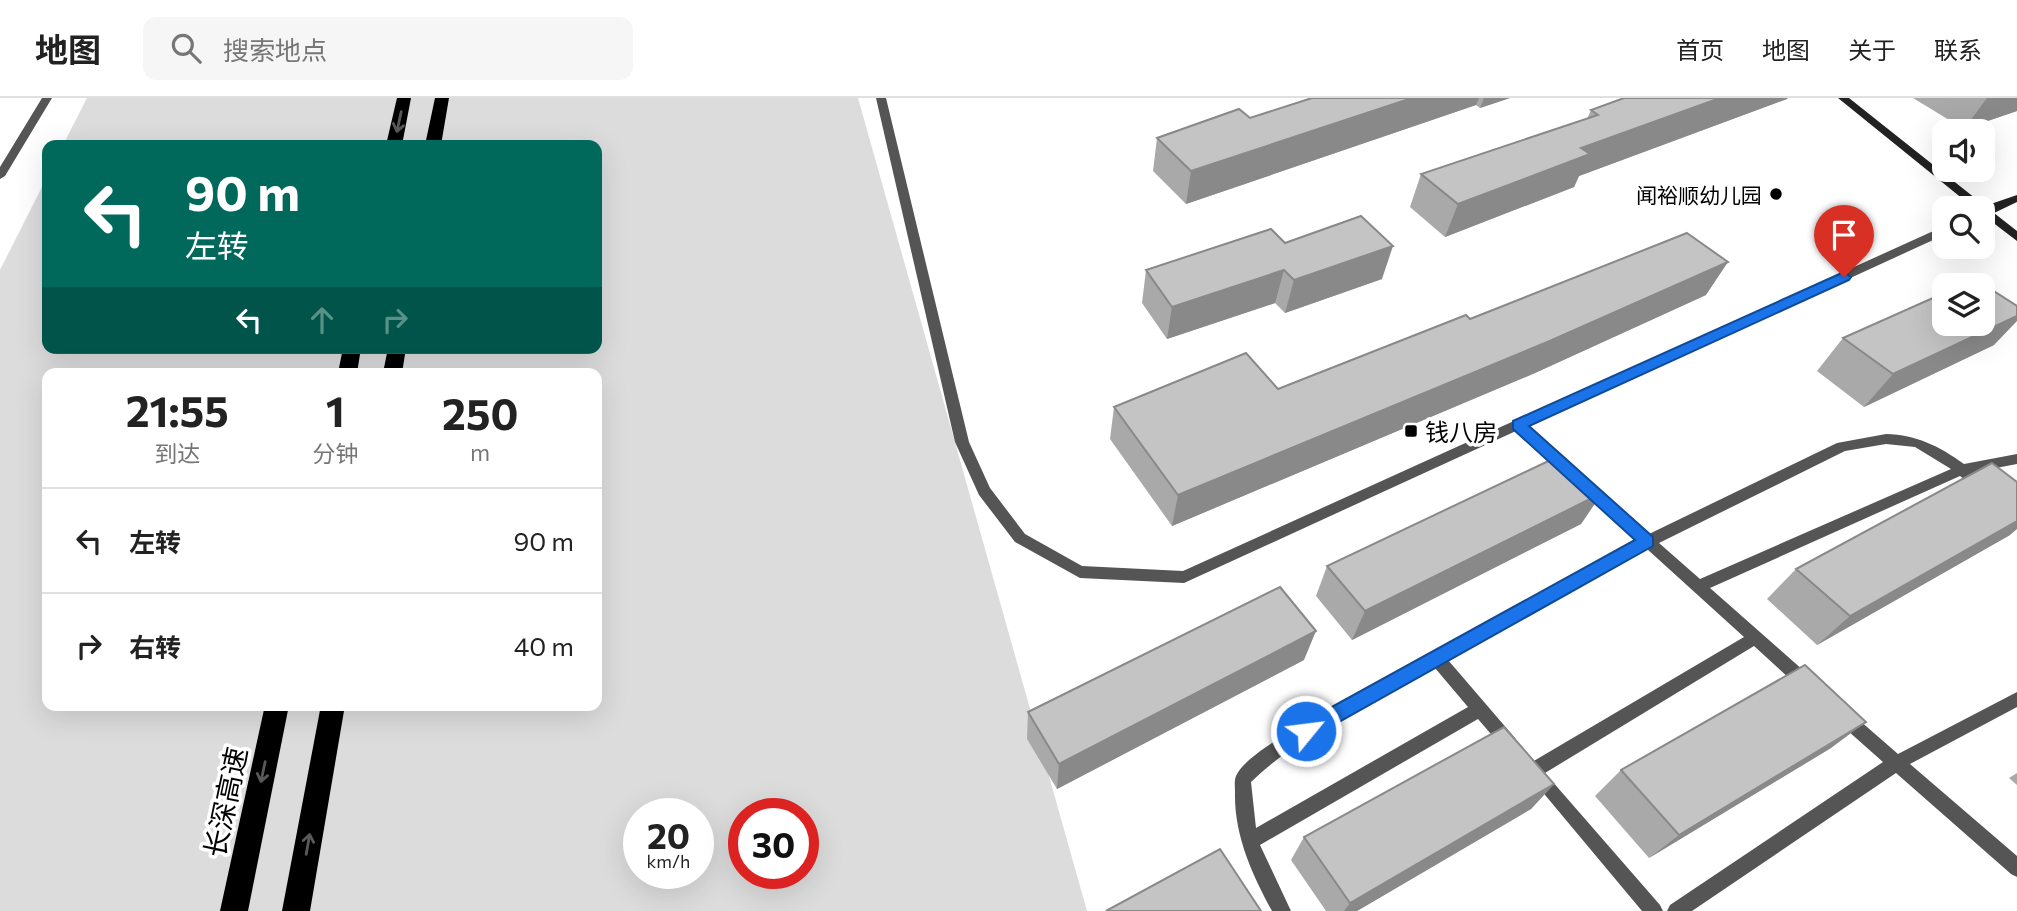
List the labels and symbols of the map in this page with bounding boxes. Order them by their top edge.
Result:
one-way arrow [392,110,406,133]
place label: 闻裕顺幼儿园 [1636,182,1762,207]
marker: 闻裕顺幼儿园 [1768,186,1784,202]
pin [1814,205,1874,277]
place label: 钱八房 [1425,417,1497,446]
marker: 钱八房 [1403,423,1419,439]
position arrow [1269,694,1343,768]
street label: 长深高速 [197,744,253,860]
one-way arrow [256,760,270,783]
speed limit sign: 30 [728,798,819,889]
one-way arrow [301,833,315,856]

